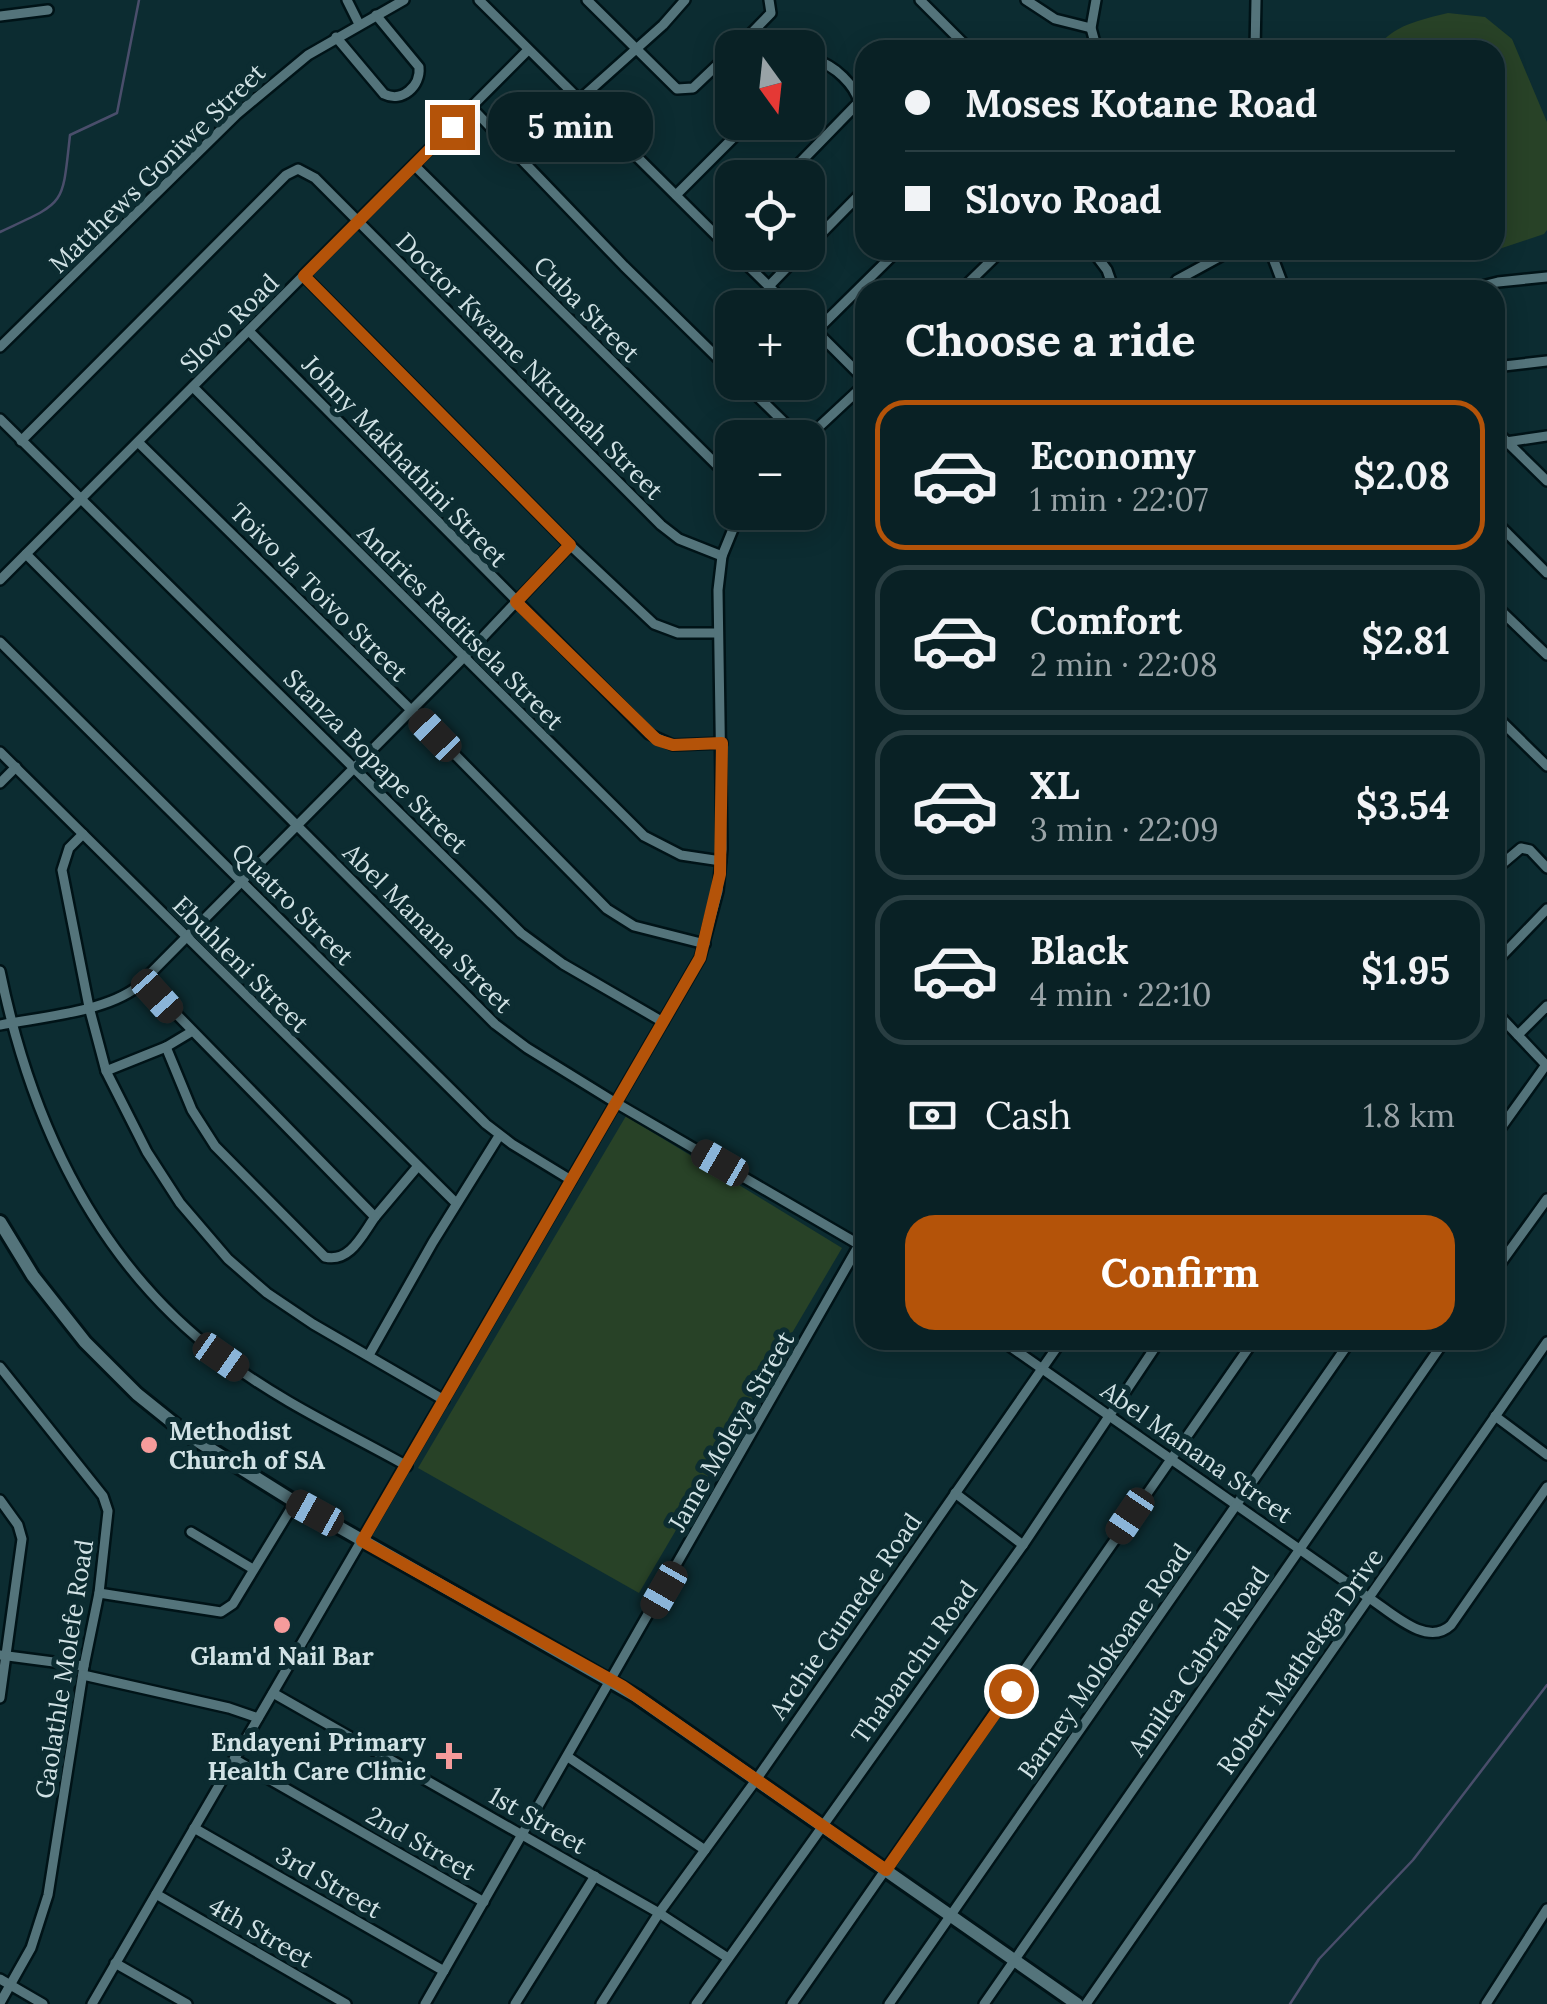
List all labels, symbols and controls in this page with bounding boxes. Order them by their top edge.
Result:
north arrow [715,30,825,140]
map controls [715,30,825,530]
street label: Matthews Goniwe Street [42,56,272,280]
text: Moses Kotane Road [965,79,1317,127]
callout: 5 min [487,92,652,162]
route end [430,105,475,150]
text: 5 min [527,106,614,147]
button: locate [715,160,825,270]
text: Slovo Road [965,175,1162,223]
street label: Doctor Kwame Nkrumah Street [390,226,671,507]
street label: Cuba Street [527,249,647,369]
street label: Slovo Road [173,267,285,379]
button: + [715,290,825,400]
text: Choose a ride [905,311,1195,368]
street label: Johny Makhathini Street [295,348,515,574]
button: − [715,420,825,530]
icon: car [910,430,1000,520]
text: Economy [1030,431,1196,479]
text: $2.08 [1353,451,1450,499]
text: 1 min · 22:07 [1030,479,1208,520]
street label: Toivo Ja Toivo Street [223,496,415,688]
street label: Andries Raditsela Street [351,517,571,737]
icon: car [910,595,1000,685]
text: Comfort [1030,596,1182,644]
text: $2.81 [1361,616,1450,664]
text: 2 min · 22:08 [1030,644,1218,685]
street label: Stanza Bopape Street [277,662,475,860]
car [403,703,467,767]
icon: car [910,760,1000,850]
text: XL [1030,761,1080,809]
text: $3.54 [1356,781,1450,829]
text: 3 min · 22:09 [1030,809,1219,850]
street label: Quatro Street [225,836,361,972]
street label: Abel Manana Street [336,836,520,1020]
street label: Ebuhleni Street [166,889,316,1039]
icon: car [910,925,1000,1015]
text: Black [1030,926,1129,974]
text: $1.95 [1361,946,1450,994]
car [126,964,188,1028]
text: 4 min · 22:10 [1030,974,1212,1015]
icon: cash [905,1088,960,1143]
text: Cash [985,1091,1072,1139]
text: 1.8 km [1363,1095,1455,1136]
car [687,1135,753,1191]
button: Confirm [905,1215,1455,1330]
street label: Jame Moleya Street [660,1325,801,1538]
car [188,1328,254,1386]
street label: Abel Manana Street [1094,1373,1299,1530]
place label: Methodist Church of SA [169,1415,326,1476]
marker: Methodist Church of SA [138,1434,160,1456]
car [1101,1483,1159,1549]
car [281,1485,349,1541]
street label: Archie Gumede Road [761,1507,928,1726]
street label: Gaolathle Molefe Road [28,1537,100,1801]
street label: Barney Molokoane Road [1010,1537,1198,1785]
street label: Robert Mathekga Drive [1210,1542,1390,1780]
car [636,1557,692,1623]
street label: Amilca Cabral Road [1120,1560,1275,1763]
street label: Thabanchu Road [844,1574,984,1750]
marker: Glam'd Nail Bar [271,1614,293,1636]
place label: Glam'd Nail Bar [190,1640,374,1672]
route start [989,1669,1034,1714]
place label: Endayeni Primary Health Care Clinic [207,1726,426,1787]
marker: Endayeni Primary Health Care Clinic [436,1743,462,1769]
street label: 1st Street [483,1779,593,1861]
street label: 2nd Street [361,1799,482,1887]
street label: 3rd Street [270,1839,388,1925]
street label: 4th Street [203,1889,319,1975]

